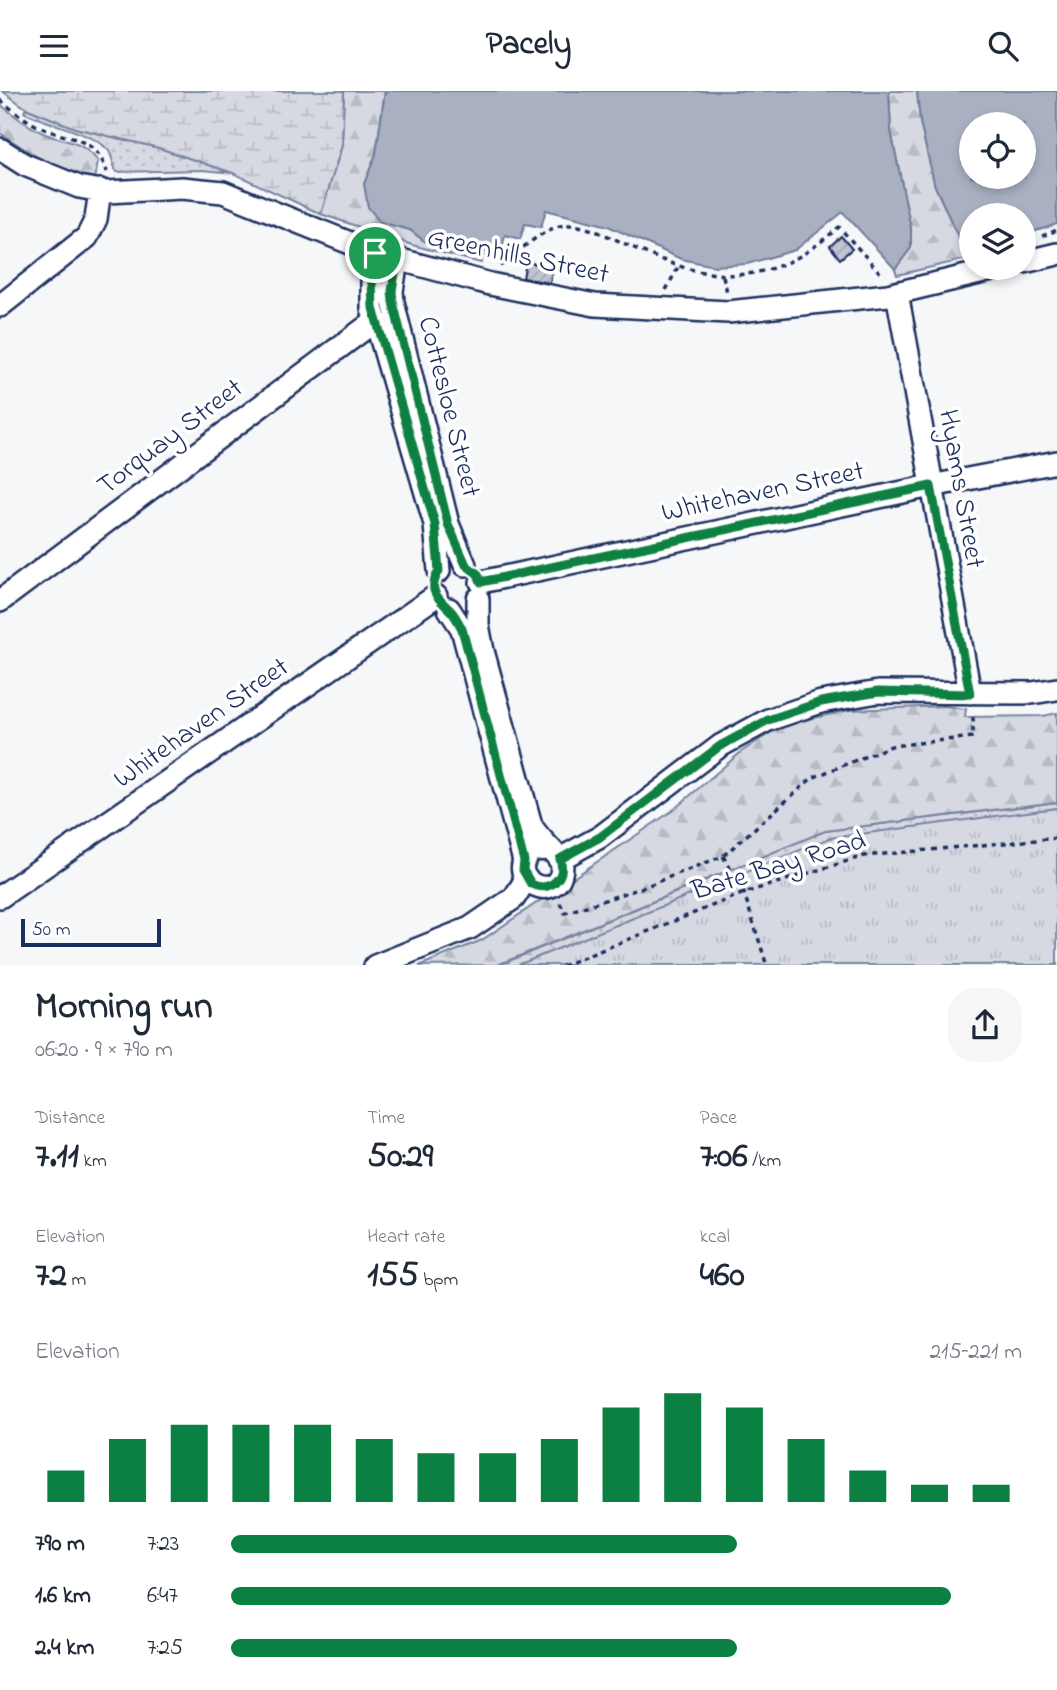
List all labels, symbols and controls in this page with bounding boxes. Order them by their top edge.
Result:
text: Pacely [486,22,571,69]
icon: menu [35,27,73,65]
icon: search [984,27,1022,65]
map controls [959,112,1036,280]
button: locate [959,112,1036,189]
button: layers [959,203,1036,280]
street label: Greenhills Street [423,218,613,296]
pin [345,223,405,283]
icon: arrive [356,234,394,272]
street label: Cottesloe Street [406,312,490,502]
street label: Torquay Street [89,369,253,507]
street label: Hyams Street [926,406,994,572]
street label: Whitehaven Street [658,452,868,534]
street label: Whitehaven Street [106,648,298,800]
street label: Bate Bay Road [686,821,871,913]
scale bar [21,916,161,948]
text: 50 m [32,917,71,944]
text: Morning run [35,980,213,1036]
button: share [948,988,1022,1062]
text: 06:20 · 9 × 790 m [35,1034,173,1067]
text: Distance [35,1105,105,1132]
text: Time [367,1105,405,1132]
text: Pace [700,1105,737,1132]
text: 7.11 [35,1132,79,1183]
text: 50:29 [367,1132,433,1183]
text: 7:06 [700,1132,748,1183]
text: km [79,1148,107,1175]
text: /km [748,1148,781,1175]
text: Elevation [35,1224,105,1251]
text: Heart rate [367,1224,445,1251]
text: kcal [700,1224,730,1251]
text: 72 [35,1251,67,1302]
text: 155 [367,1251,419,1302]
text: 460 [700,1251,745,1302]
text: m [67,1267,86,1294]
text: bpm [419,1267,458,1294]
text: Elevation [35,1336,120,1369]
text: 215–221 m [930,1336,1022,1369]
text: 790 m [35,1528,85,1561]
text: 7:23 [147,1528,179,1561]
text: 1.6 km [35,1580,91,1613]
text: 6:47 [147,1580,178,1613]
text: 2.4 km [35,1632,94,1665]
text: 7:25 [147,1632,183,1665]

